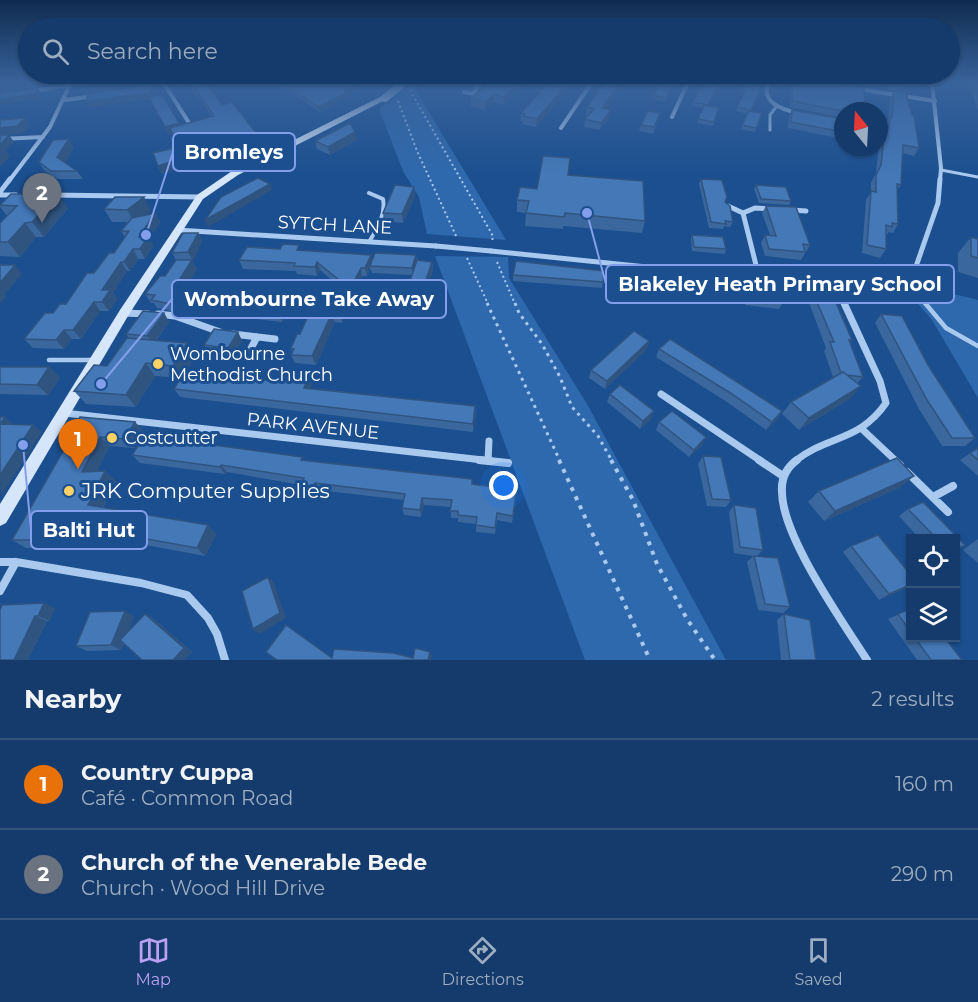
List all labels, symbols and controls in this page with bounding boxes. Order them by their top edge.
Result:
search box [18,18,960,84]
icon: search [39,35,72,68]
text: Search here [87,38,218,65]
north arrow [834,102,888,156]
callout: Bromleys [173,133,295,171]
text: Bromleys [185,140,284,164]
pin: 2 [22,174,62,223]
street label: SYTCH LANE [277,211,393,239]
callout: Blakeley Heath Primary School [606,265,954,303]
text: Blakeley Heath Primary School [618,272,942,296]
callout: Wombourne Take Away [172,280,446,318]
text: Wombourne Take Away [184,287,435,311]
place label: Wombourne Methodist Church [170,343,333,386]
marker: Wombourne Methodist Church [151,357,165,371]
street label: PARK AVENUE [246,408,380,444]
pin: 1 [58,420,98,469]
place label: Costcutter [124,427,218,449]
marker: Costcutter [105,431,119,445]
your location [489,471,518,500]
place label: JRK Computer Supplies [80,478,330,503]
marker: JRK Computer Supplies [62,484,76,498]
callout: Balti Hut [31,511,147,549]
text: Balti Hut [43,518,136,542]
map controls [906,534,960,642]
button: locate [906,534,960,588]
button: layers [906,588,960,642]
text: Nearby [24,683,121,715]
text: 2 results [871,687,954,711]
text: Country Cuppa [81,759,254,786]
text: 1 [40,772,47,796]
text: 160 m [895,772,954,796]
text: Café · Common Road [81,786,293,810]
text: Church of the Venerable Bede [81,849,427,876]
text: 2 [38,862,49,886]
text: 290 m [891,862,954,886]
text: Church · Wood Hill Drive [81,876,325,900]
tab: Map [135,934,171,989]
tab: Directions [442,934,524,989]
tab: Saved [795,934,843,989]

